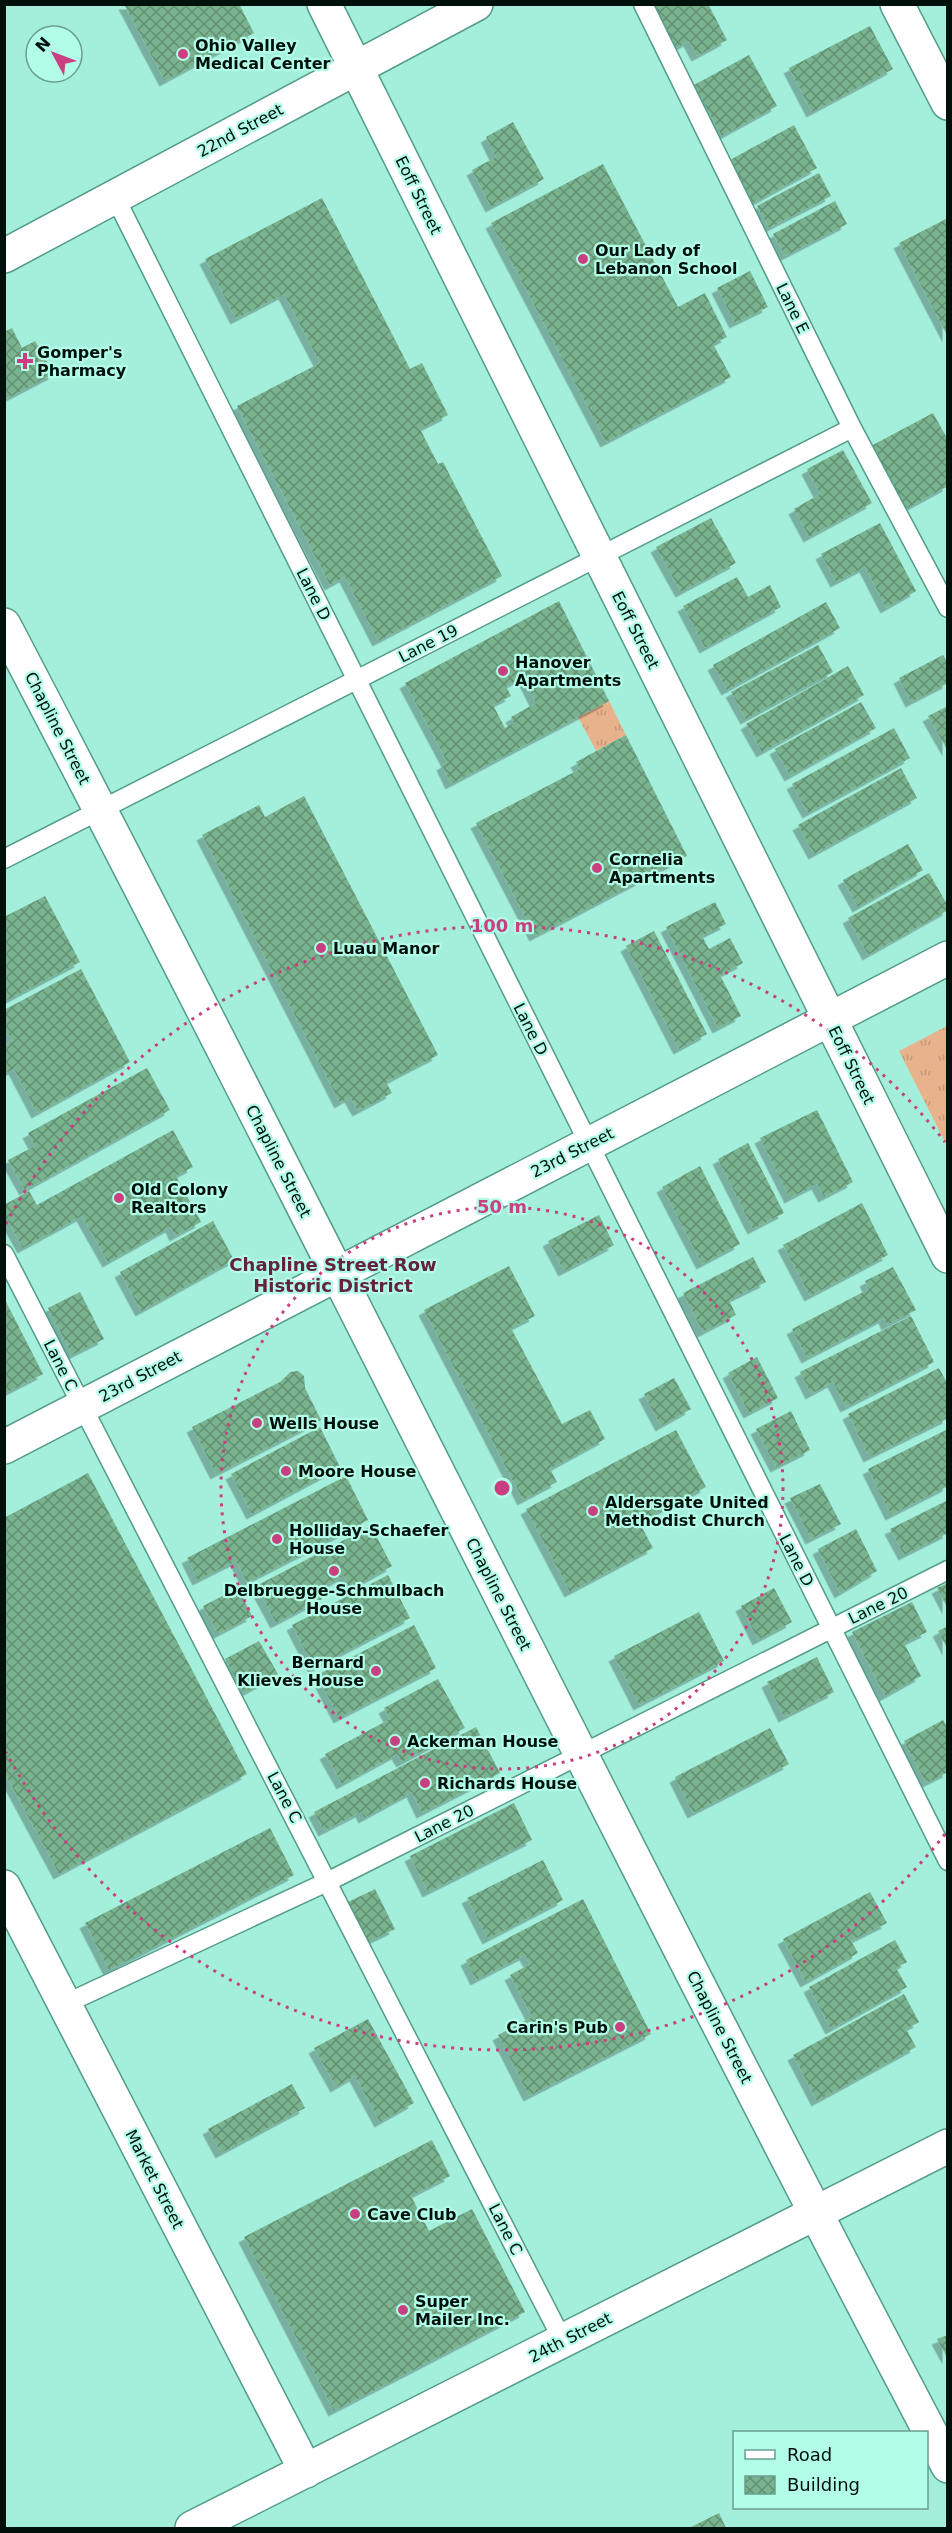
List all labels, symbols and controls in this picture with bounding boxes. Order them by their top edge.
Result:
north arrow [24,24,84,84]
text: N [31,33,55,56]
place label: Ohio Valley Medical Center [195,36,331,73]
marker: Ohio Valley Medical Center [176,47,190,61]
street label: 22nd Street [194,100,286,161]
street label: Eoff Street [391,153,446,237]
place label: Our Lady of Lebanon School [595,241,738,278]
marker: Our Lady of Lebanon School [576,252,590,266]
street label: Lane E [772,280,813,337]
place label: Gomper's Pharmacy [37,343,127,380]
marker: Gomper's Pharmacy [18,354,32,368]
street label: Lane D [292,565,335,624]
street label: Eoff Street [608,588,663,672]
street label: Lane 19 [395,620,461,666]
place label: Hanover Apartments [515,653,621,690]
marker: Hanover Apartments [496,664,510,678]
street label: Chapline Street [21,669,94,788]
place label: Cornelia Apartments [609,850,715,887]
marker: Cornelia Apartments [590,861,604,875]
text: 100 m [471,915,533,936]
place label: Luau Manor [333,939,439,958]
marker: Luau Manor [314,941,328,955]
street label: Lane D [509,1000,552,1059]
street label: Eoff Street [824,1023,879,1107]
street label: Chapline Street [242,1102,315,1221]
street label: 23rd Street [528,1123,617,1181]
place label: Old Colony Realtors [131,1180,229,1217]
marker: Old Colony Realtors [112,1191,126,1205]
text: 50 m [477,1196,527,1217]
district label: Chapline Street Row Historic District [229,1254,437,1296]
street label: Lane C [40,1336,81,1394]
street label: 23rd Street [96,1347,185,1406]
place label: Wells House [269,1414,379,1433]
marker: Wells House [250,1416,264,1430]
place label: Moore House [298,1462,417,1481]
marker: Moore House [279,1464,293,1478]
centre of rings [492,1478,512,1498]
place label: Aldersgate United Methodist Church [605,1493,769,1530]
marker: Aldersgate United Methodist Church [586,1504,600,1518]
place label: Holliday-Schaefer House [289,1521,449,1558]
street label: Lane D [775,1531,818,1590]
marker: Holliday-Schaefer House [270,1532,284,1546]
street label: Chapline Street [462,1535,535,1654]
marker: Delbruegge-Schmulbach House [327,1564,341,1578]
place label: Delbruegge-Schmulbach House [224,1581,444,1618]
street label: Lane 20 [845,1583,911,1628]
place label: Bernard Klieves House [237,1653,364,1690]
marker: Bernard Klieves House [369,1664,383,1678]
place label: Ackerman House [407,1732,559,1751]
marker: Ackerman House [388,1734,402,1748]
street label: Lane C [263,1769,306,1826]
place label: Richards House [437,1774,577,1793]
marker: Richards House [418,1776,432,1790]
street label: Lane 20 [411,1800,477,1846]
street label: Chapline Street [683,1968,756,2087]
place label: Carin's Pub [506,2018,608,2037]
marker: Carin's Pub [613,2020,627,2034]
street label: Market Street [121,2126,188,2232]
street label: Lane C [485,2200,526,2258]
place label: Cave Club [367,2205,456,2224]
marker: Cave Club [348,2207,362,2221]
place label: Super Mailer Inc. [415,2292,510,2329]
marker: Super Mailer Inc. [396,2303,410,2317]
street label: 24th Street [526,2308,615,2366]
legend [733,2431,928,2509]
text: Road [787,2444,832,2465]
text: Building [787,2474,860,2495]

